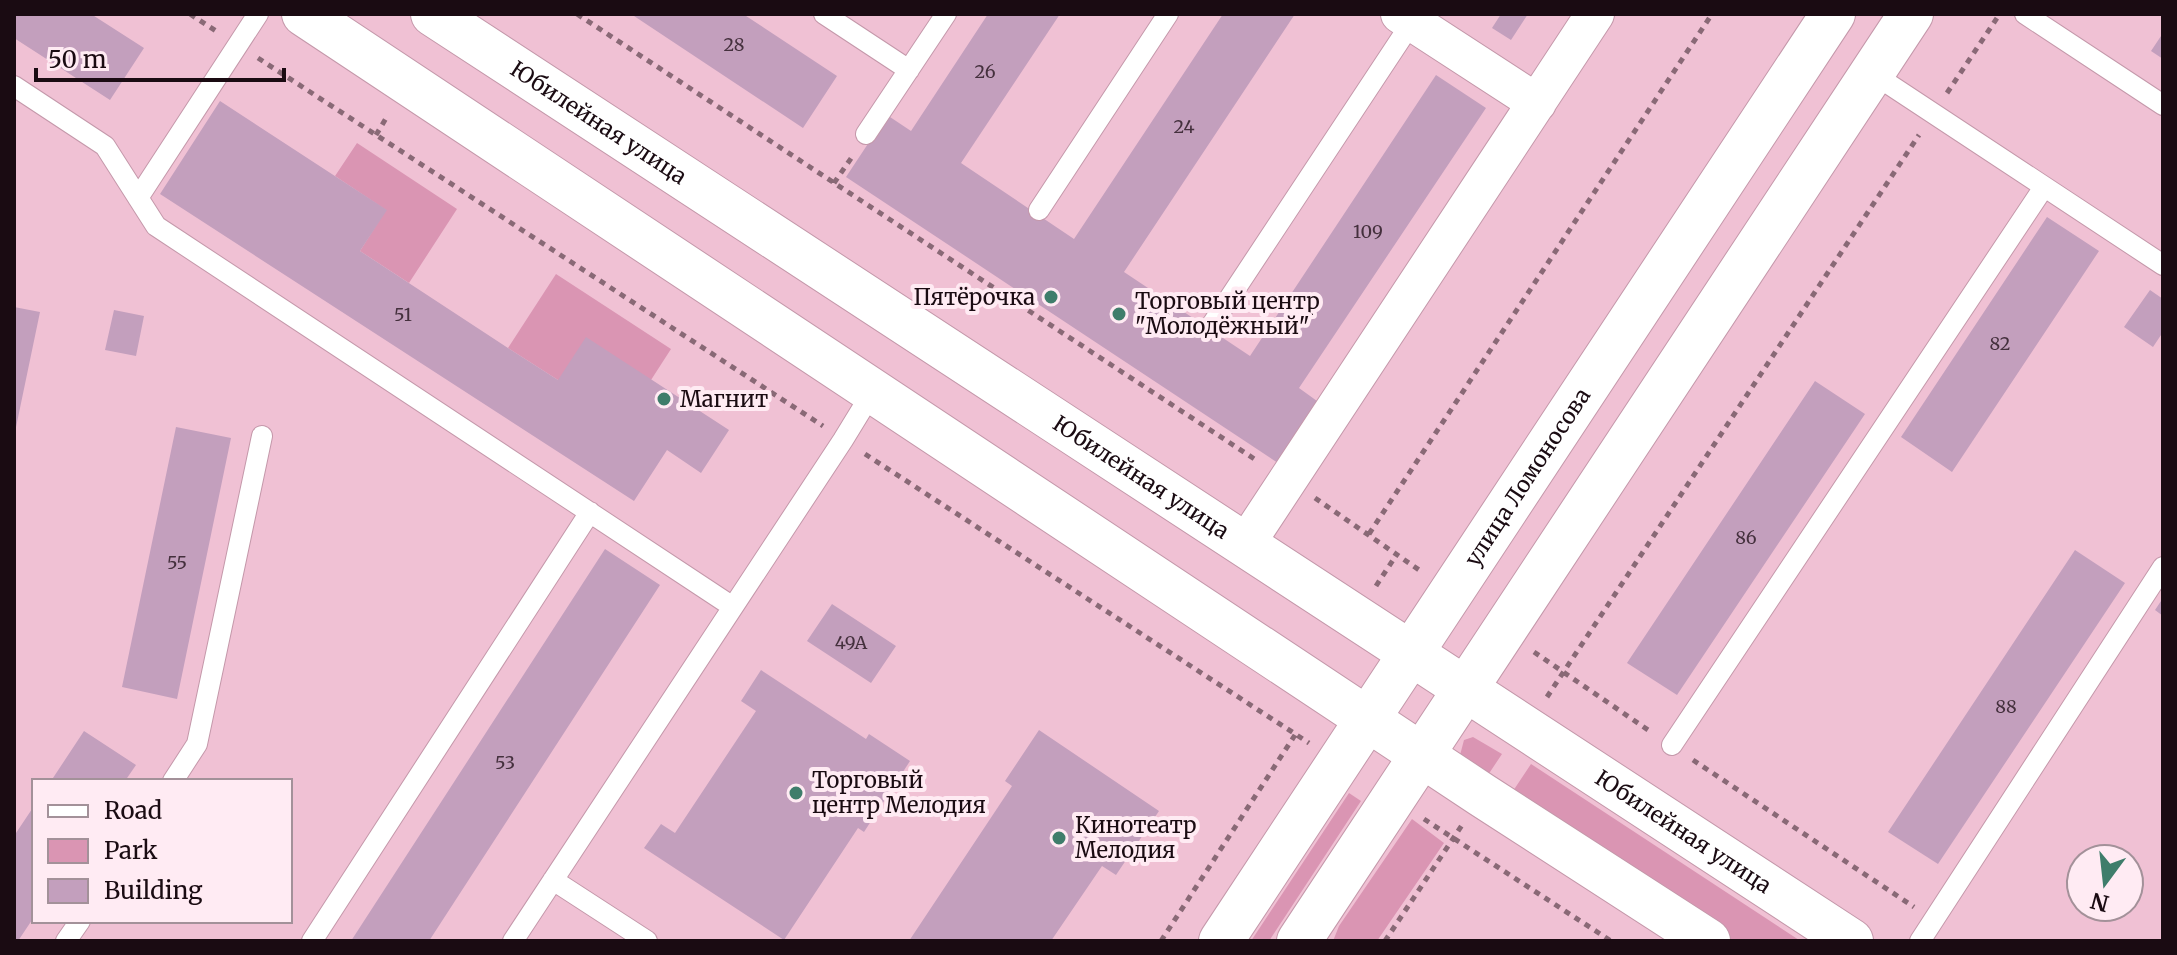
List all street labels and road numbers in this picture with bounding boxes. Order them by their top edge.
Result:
street label: Юбилейная улица [505,55,692,190]
street label: улица Ломоносова [1458,382,1596,572]
street label: Юбилейная улица [1048,409,1235,545]
street label: Юбилейная улица [1590,764,1777,899]

